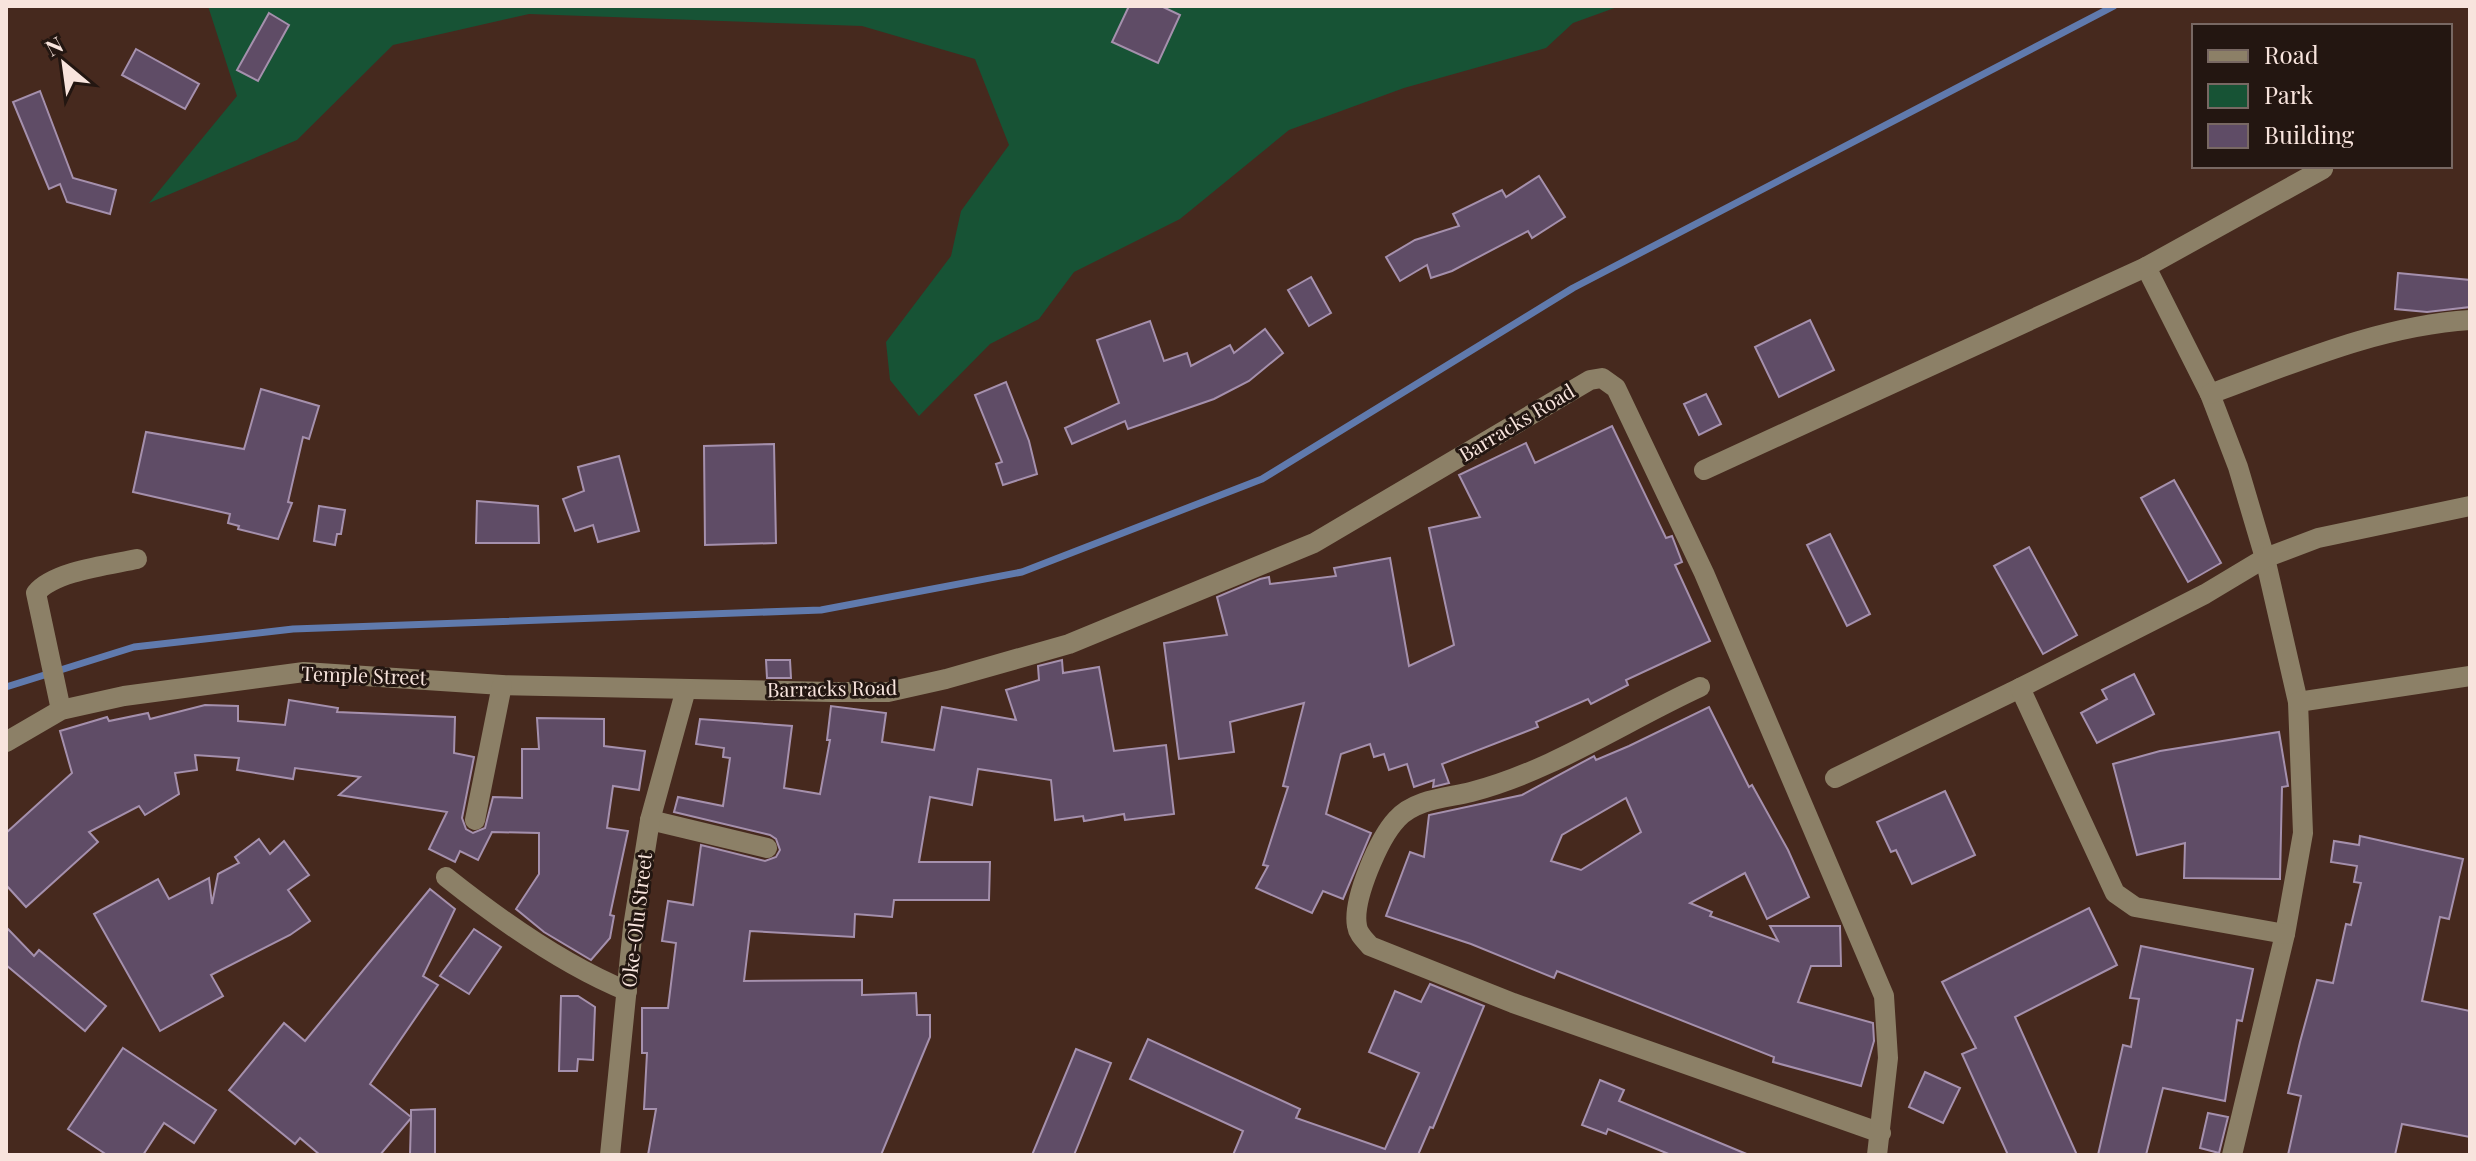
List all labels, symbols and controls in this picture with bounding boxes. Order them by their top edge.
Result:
north arrow [24,24,104,104]
legend [2192,24,2452,168]
text: N [40,29,68,63]
text: Road [2264,38,2319,70]
text: Park [2264,78,2314,110]
text: Building [2264,118,2355,150]
street label: Barracks Road [1453,376,1579,467]
street label: Temple Street [301,659,428,690]
street label: Barracks Road [767,673,898,702]
street label: Oke-Olu Street [614,850,657,989]

